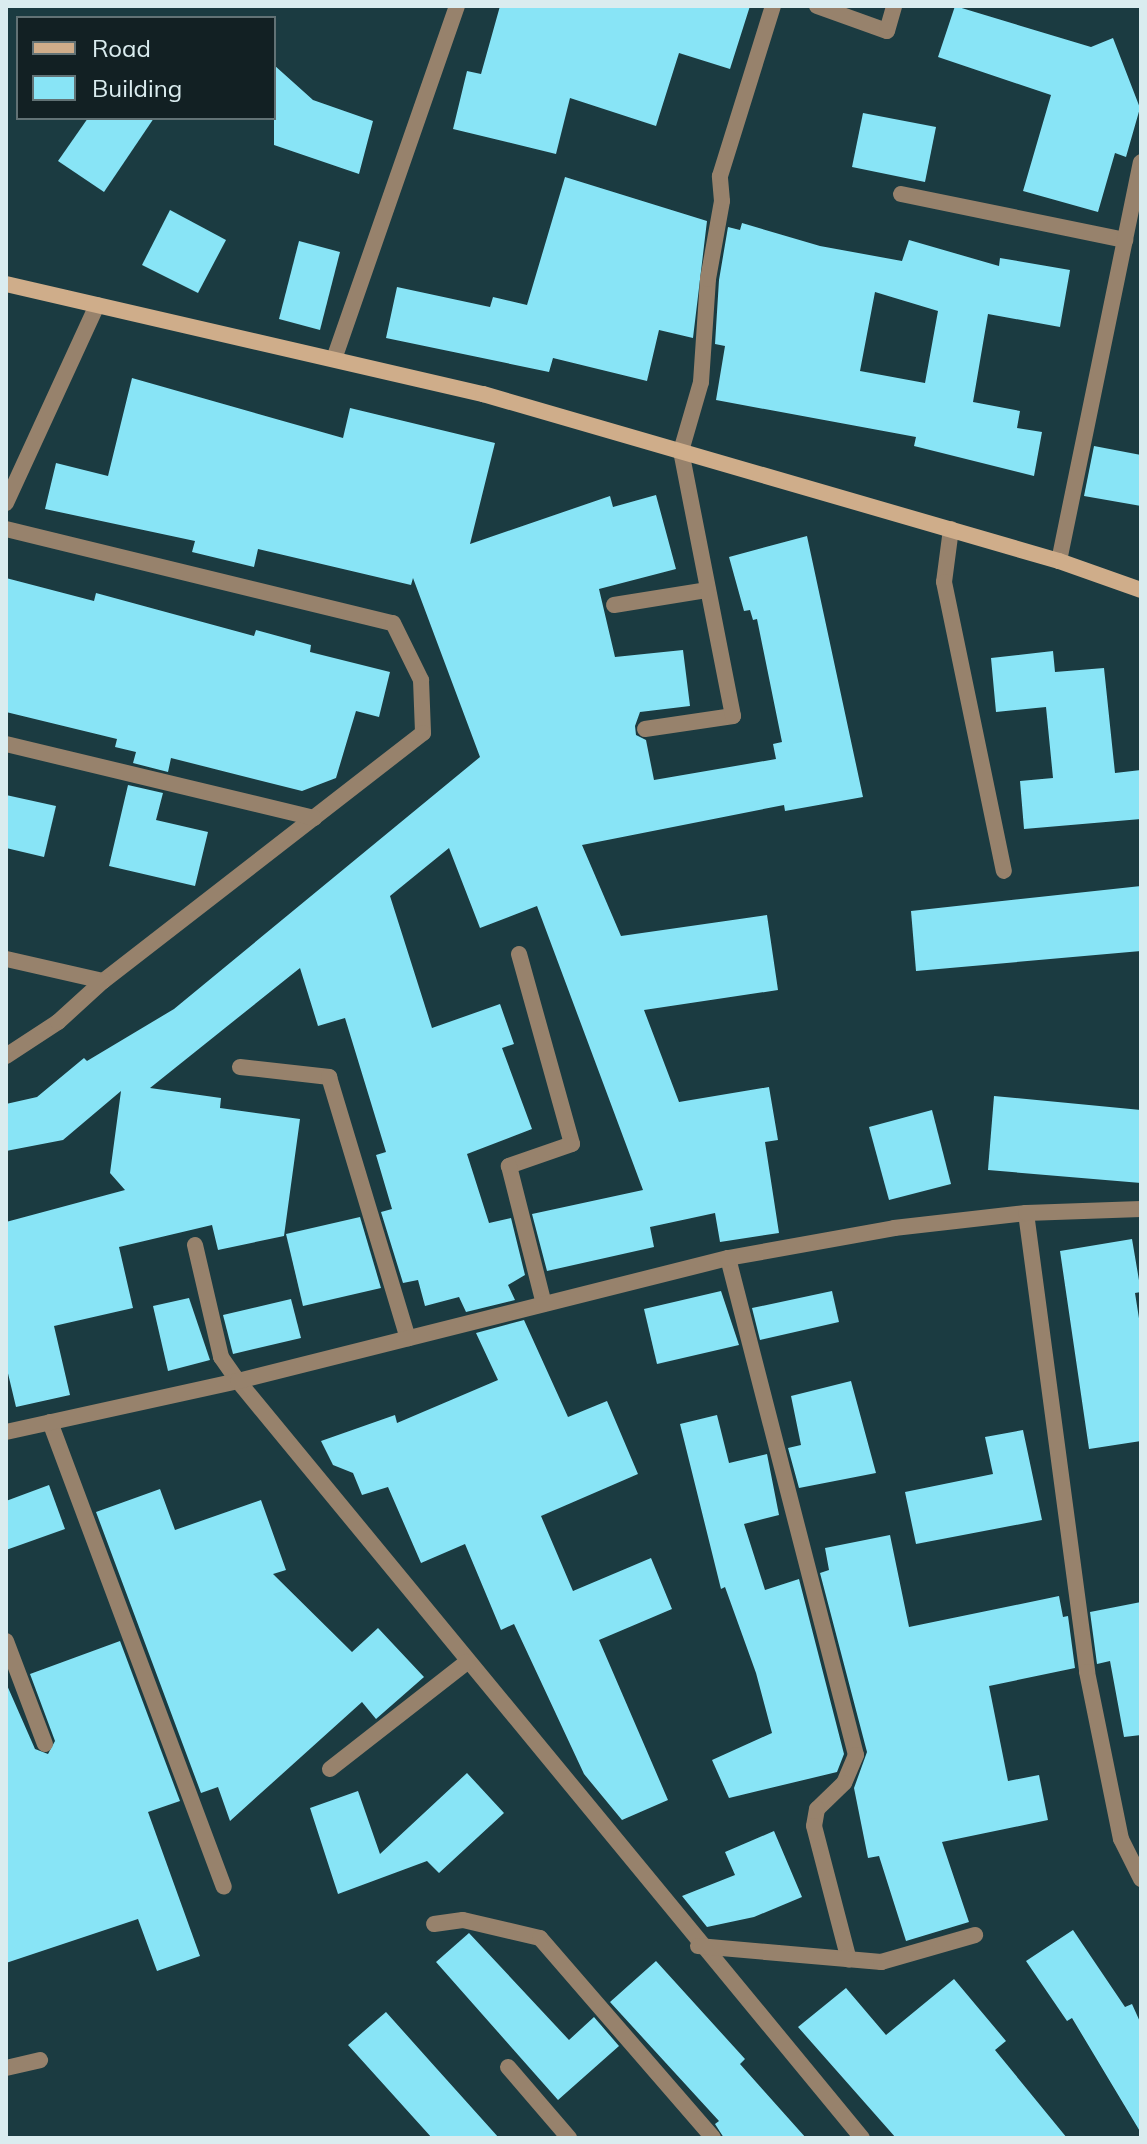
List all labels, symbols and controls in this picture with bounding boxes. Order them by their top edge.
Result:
legend [16,16,276,120]
text: Road [92,33,151,63]
text: Building [92,73,182,103]

